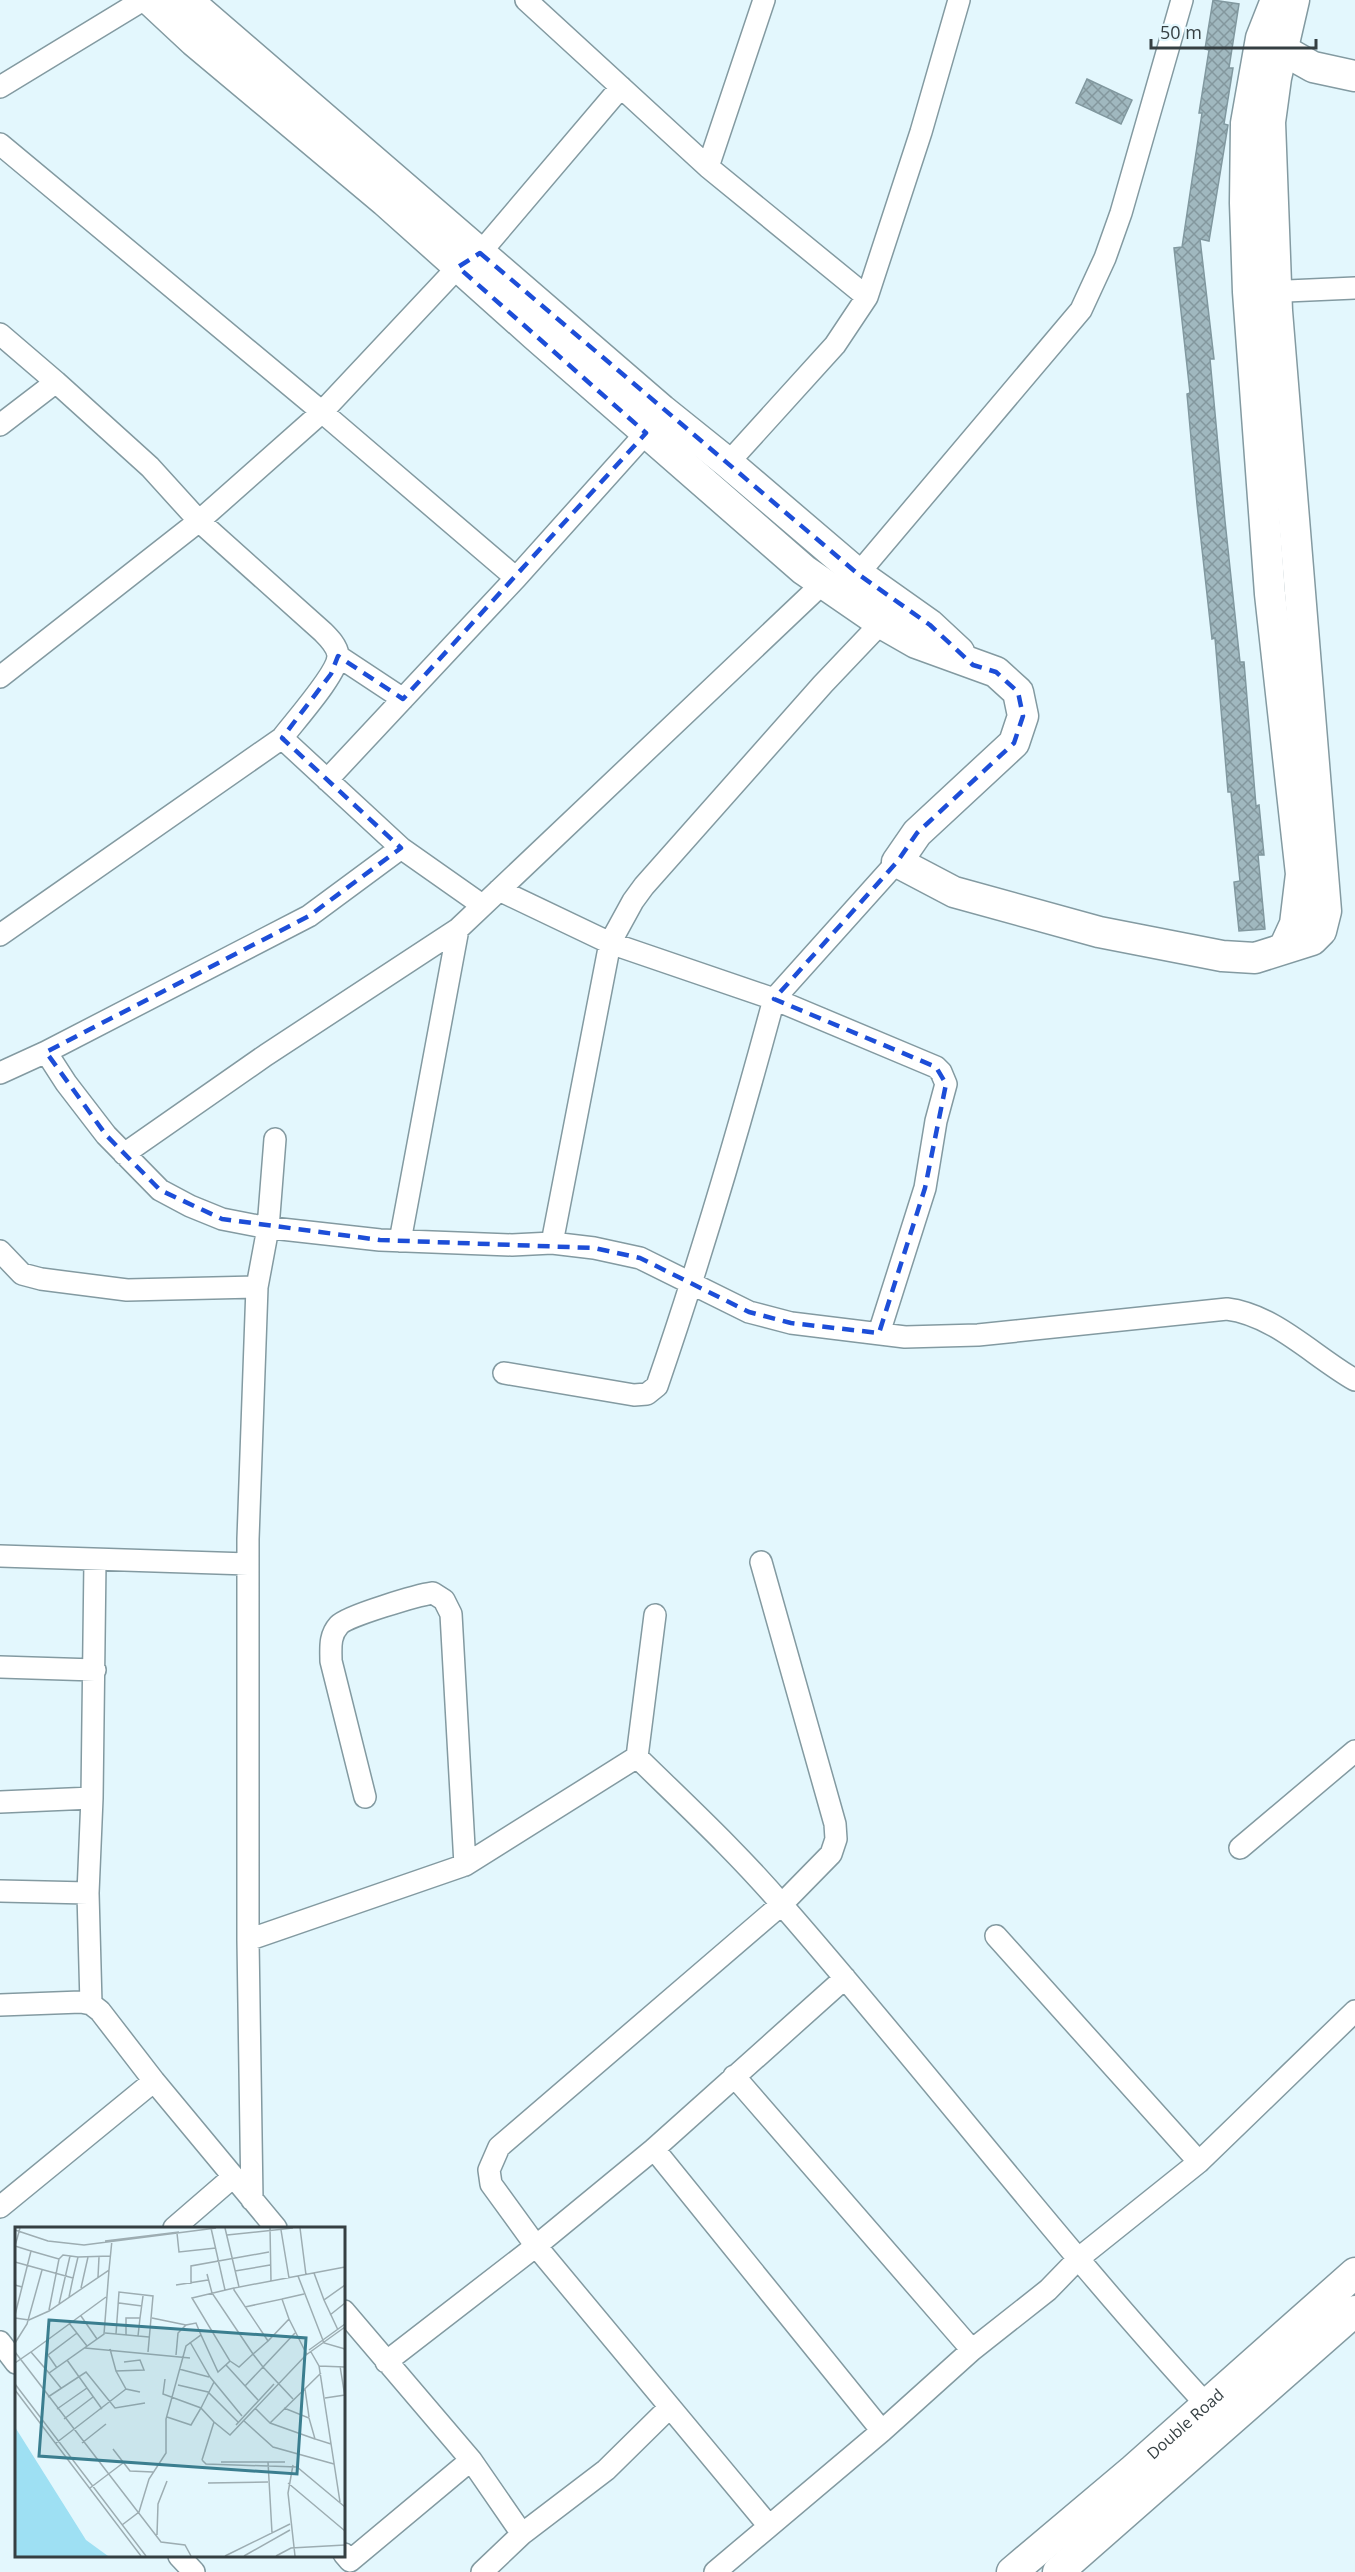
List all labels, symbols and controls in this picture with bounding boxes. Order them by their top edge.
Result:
scale bar [1151,12,1316,50]
text: 50 m [1160,20,1202,44]
inset map [15,2227,345,2557]
street label: Double Road [1142,2384,1228,2464]

